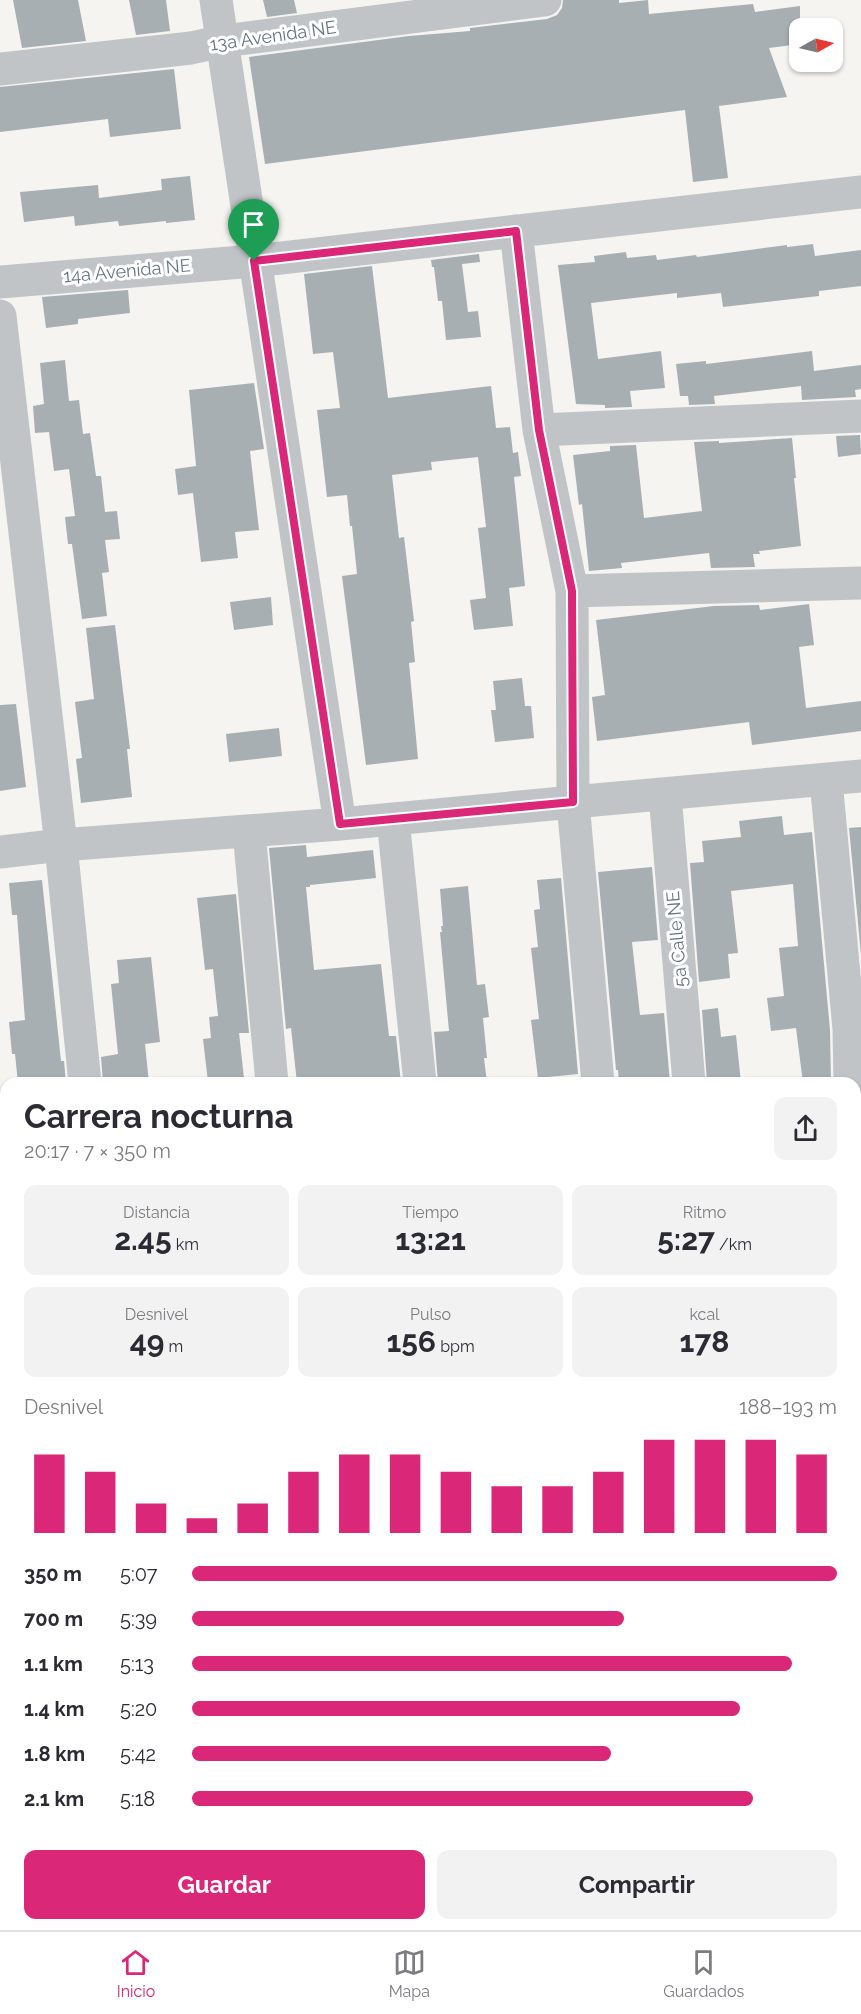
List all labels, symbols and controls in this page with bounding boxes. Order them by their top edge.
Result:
street label: 13a Avenida NE [208,16,338,55]
north arrow [789,18,843,72]
map controls [789,18,843,72]
pin [228,199,279,261]
icon: arrive [237,208,270,241]
street label: 14a Avenida NE [62,254,191,287]
street label: 5a Calle NE [662,890,691,988]
text: Carrera nocturna [24,1097,293,1136]
button: share [774,1097,837,1160]
text: 20:17 · 7 × 350 m [24,1139,171,1163]
text: Distancia [123,1203,190,1222]
text: Tiempo [402,1203,459,1222]
text: Ritmo [683,1203,726,1222]
text: 2.45 [114,1222,172,1257]
text: 13:21 [395,1222,466,1257]
text: 5:27 [657,1222,715,1257]
text: km [172,1235,199,1254]
text: /km [715,1235,752,1254]
text: Desnivel [125,1305,188,1324]
text: Pulso [410,1305,451,1324]
text: kcal [690,1305,719,1324]
text: 49 [130,1324,165,1359]
text: 156 [386,1324,436,1359]
text: 178 [680,1324,729,1359]
text: m [165,1337,183,1356]
text: bpm [436,1337,475,1356]
text: Desnivel [24,1395,103,1419]
text: 188–193 m [739,1395,837,1419]
text: 350 m [24,1562,82,1586]
text: 5:07 [120,1562,157,1586]
text: 700 m [24,1607,83,1631]
text: 5:39 [120,1607,157,1631]
text: 1.1 km [24,1652,83,1676]
text: 5:13 [120,1652,154,1676]
text: 1.4 km [24,1697,84,1721]
text: 5:20 [120,1697,157,1721]
text: 1.8 km [24,1742,85,1766]
text: 5:42 [120,1742,156,1766]
text: 2.1 km [24,1787,84,1811]
text: 5:18 [120,1787,155,1811]
button: Guardar [24,1850,425,1919]
button: Compartir [437,1850,837,1919]
tab: Inicio [117,1946,155,2001]
tab: Mapa [389,1946,430,2001]
tab: Guardados [663,1946,744,2001]

